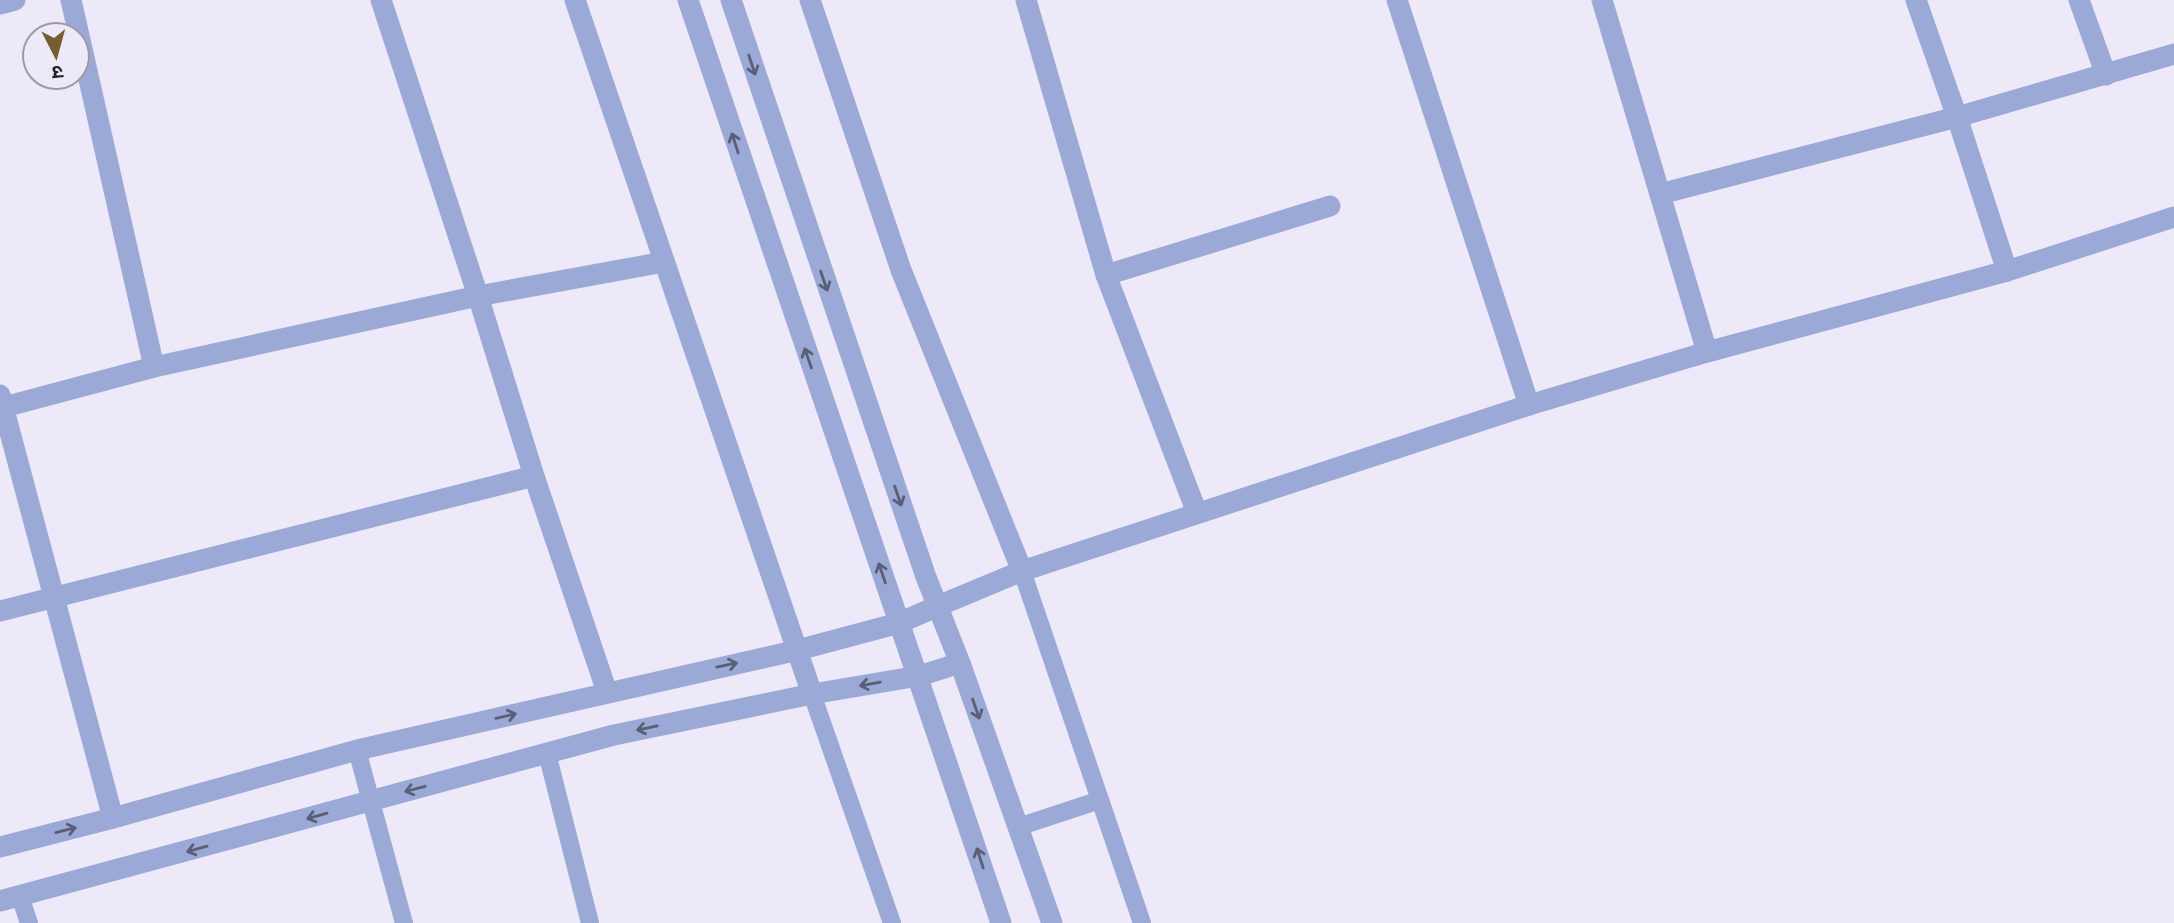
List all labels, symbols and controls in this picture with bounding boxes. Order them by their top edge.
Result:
north arrow [21,21,91,91]
one-way arrow [747,53,759,75]
text: उ [50,60,64,85]
one-way arrow [728,132,741,154]
one-way arrow [819,269,831,291]
one-way arrow [801,348,813,370]
one-way arrow [893,484,905,506]
one-way arrow [875,563,887,585]
one-way arrow [715,658,738,671]
one-way arrow [859,678,882,691]
one-way arrow [971,698,983,720]
one-way arrow [494,709,517,722]
one-way arrow [636,722,659,736]
one-way arrow [404,783,427,796]
one-way arrow [306,810,328,823]
one-way arrow [54,823,77,836]
one-way arrow [186,843,209,856]
one-way arrow [972,848,985,870]

